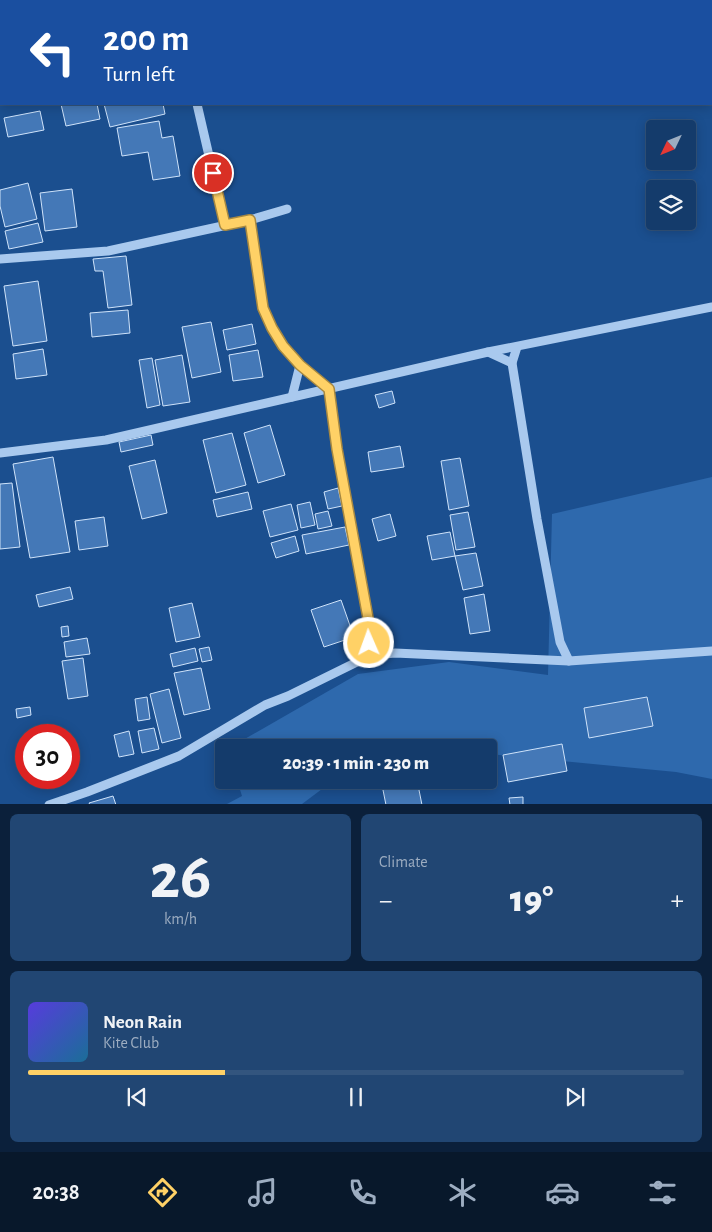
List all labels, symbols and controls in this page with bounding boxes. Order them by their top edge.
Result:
icon: left [20,20,85,85]
text: 200 m [103,22,190,57]
text: Turn left [103,63,175,85]
north arrow [646,120,696,170]
map controls [646,120,696,230]
pin [192,152,234,194]
icon: arrive [199,159,227,187]
button: layers [646,180,696,230]
position arrow [342,616,394,668]
speed limit sign: 30 [15,724,80,789]
text: 20:39 · 1 min · 230 m [283,754,429,773]
text: 26 [149,845,212,910]
text: Climate [379,854,428,870]
text: 19° [510,881,553,919]
text: − [379,887,392,915]
text: + [671,887,684,915]
text: km/h [164,911,197,927]
text: Neon Rain [103,1013,182,1032]
text: Kite Club [103,1035,159,1051]
icon: previous [123,1083,151,1111]
icon: pause [342,1083,370,1111]
icon: next [561,1083,589,1111]
icon: directions [145,1175,180,1210]
icon: music [245,1175,280,1210]
icon: phone [345,1175,380,1210]
icon: climate [445,1175,480,1210]
icon: car [545,1175,580,1210]
icon: filters [645,1175,680,1210]
text: 20:38 [32,1181,80,1203]

